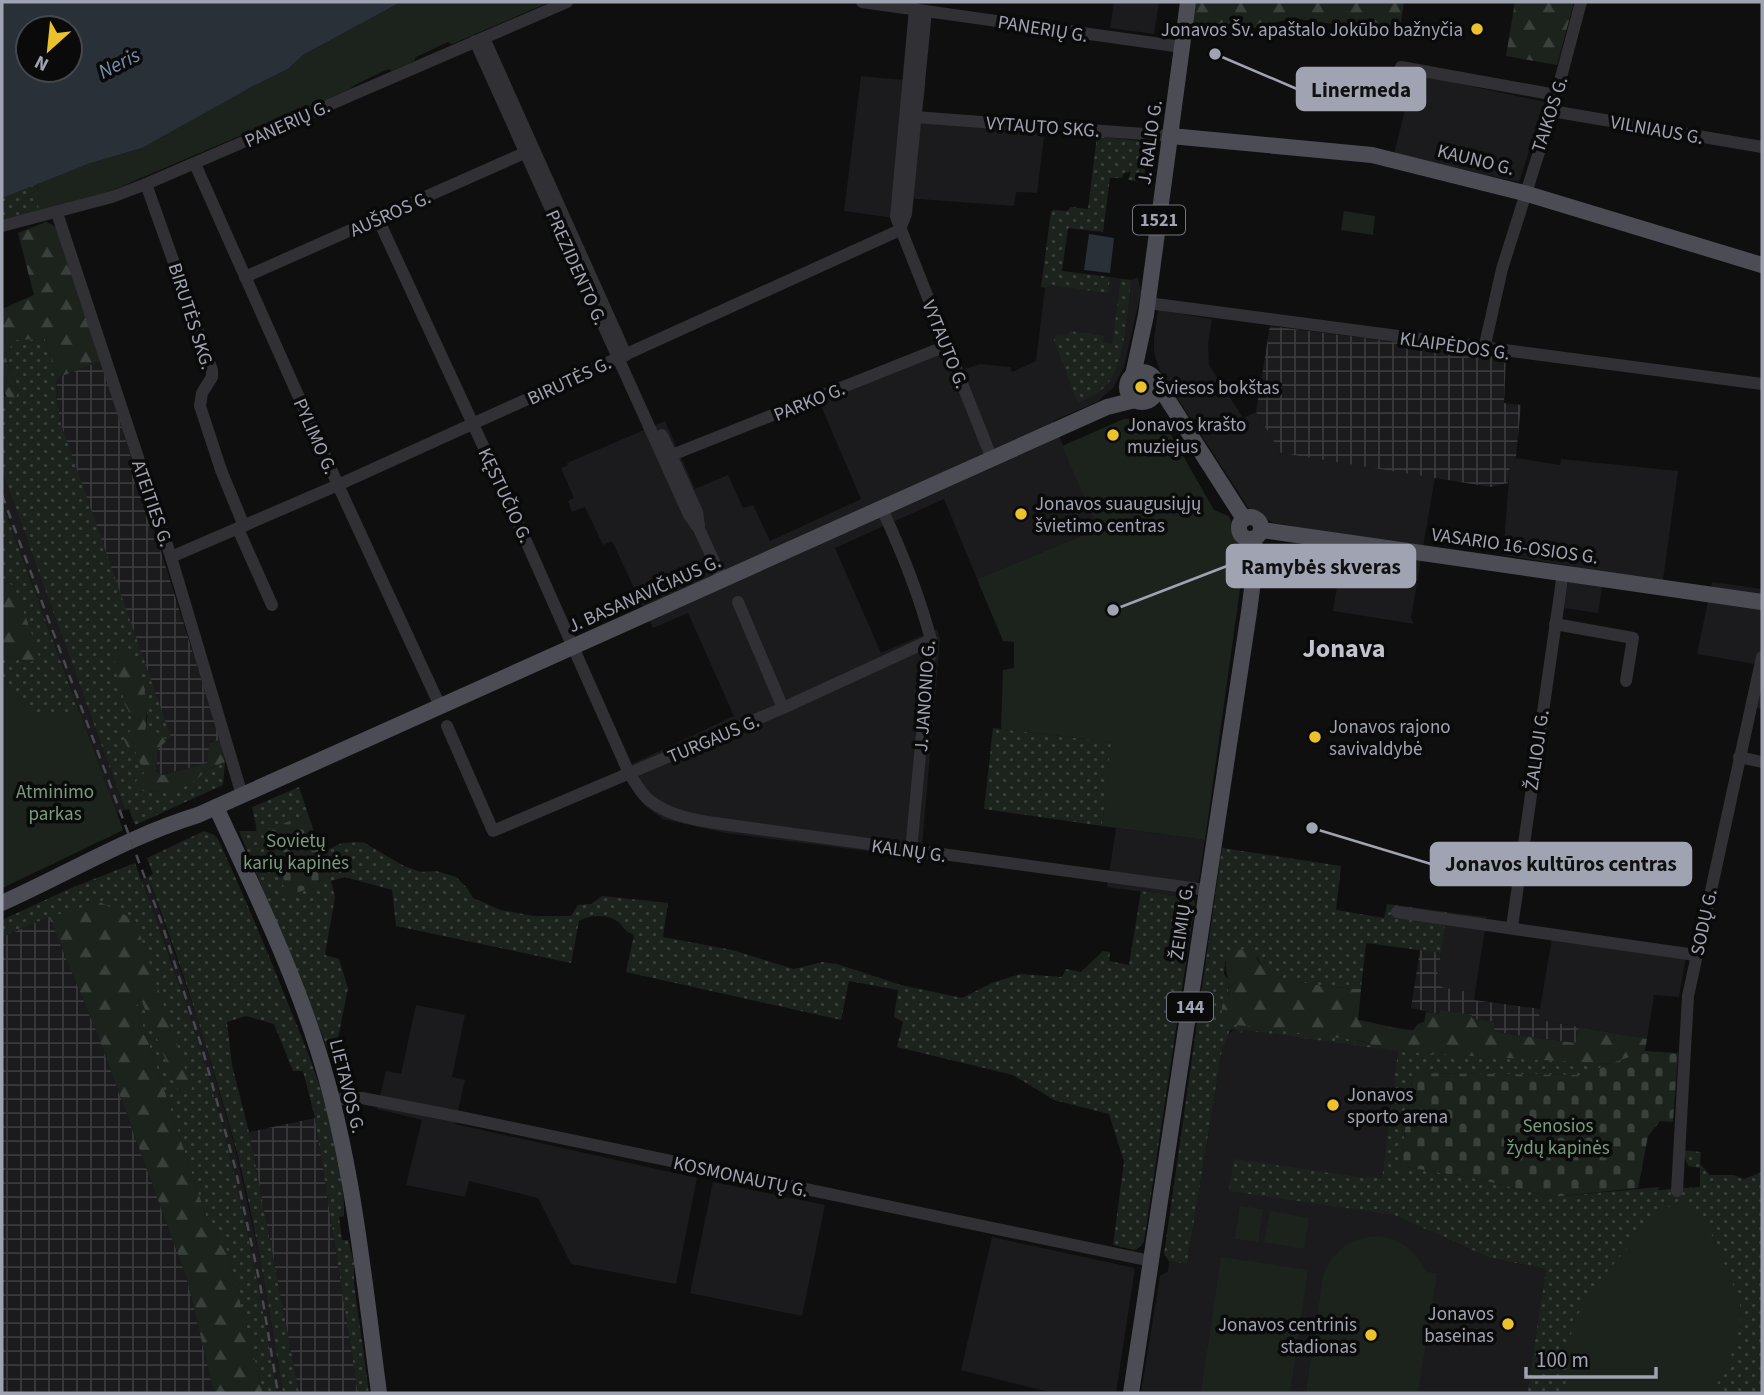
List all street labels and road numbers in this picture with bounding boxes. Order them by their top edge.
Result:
street label: PANERIŲ G. [996,9,1090,50]
street label: TAIKOS G. [1525,73,1575,156]
street label: PANERIŲ G. [241,94,335,155]
street label: J. RALIO G. [1131,98,1170,186]
street label: VILNIAUS G. [1608,109,1705,152]
street label: VYTAUTO SKG. [985,110,1101,145]
street label: KAUNO G. [1434,138,1517,183]
street label: AUŠROS G. [346,185,435,244]
road number: 1521 [1133,205,1185,234]
street label: PREZIDENTO G. [538,206,613,329]
street label: BIRUTĖS SKG. [161,260,221,373]
street label: VYTAUTO G. [915,296,975,393]
street label: KLAIPĖDOS G. [1398,325,1512,368]
street label: BIRUTĖS G. [523,350,616,413]
street label: PARKO G. [770,376,849,429]
street label: PYLIMO G. [286,394,343,479]
street label: KĘSTUČIO G. [471,444,538,548]
street label: ATEITIES G. [124,457,179,550]
street label: VASARIO 16-OSIOS G. [1430,521,1600,572]
street label: J. BASANAVIČIAUS G. [564,549,725,640]
street label: J. JANONIO G. [908,639,943,753]
street label: TURGAUS G. [663,708,764,771]
street label: ŽALIOJI G. [1518,708,1556,792]
street label: KALNŲ G. [870,833,948,870]
street label: ŽEIMIŲ G. [1164,882,1201,962]
street label: SODŲ G. [1684,887,1725,958]
road number: 144 [1167,992,1213,1022]
street label: LIETAVOS G. [322,1036,371,1136]
street label: KOSMONAUTŲ G. [671,1150,811,1205]

